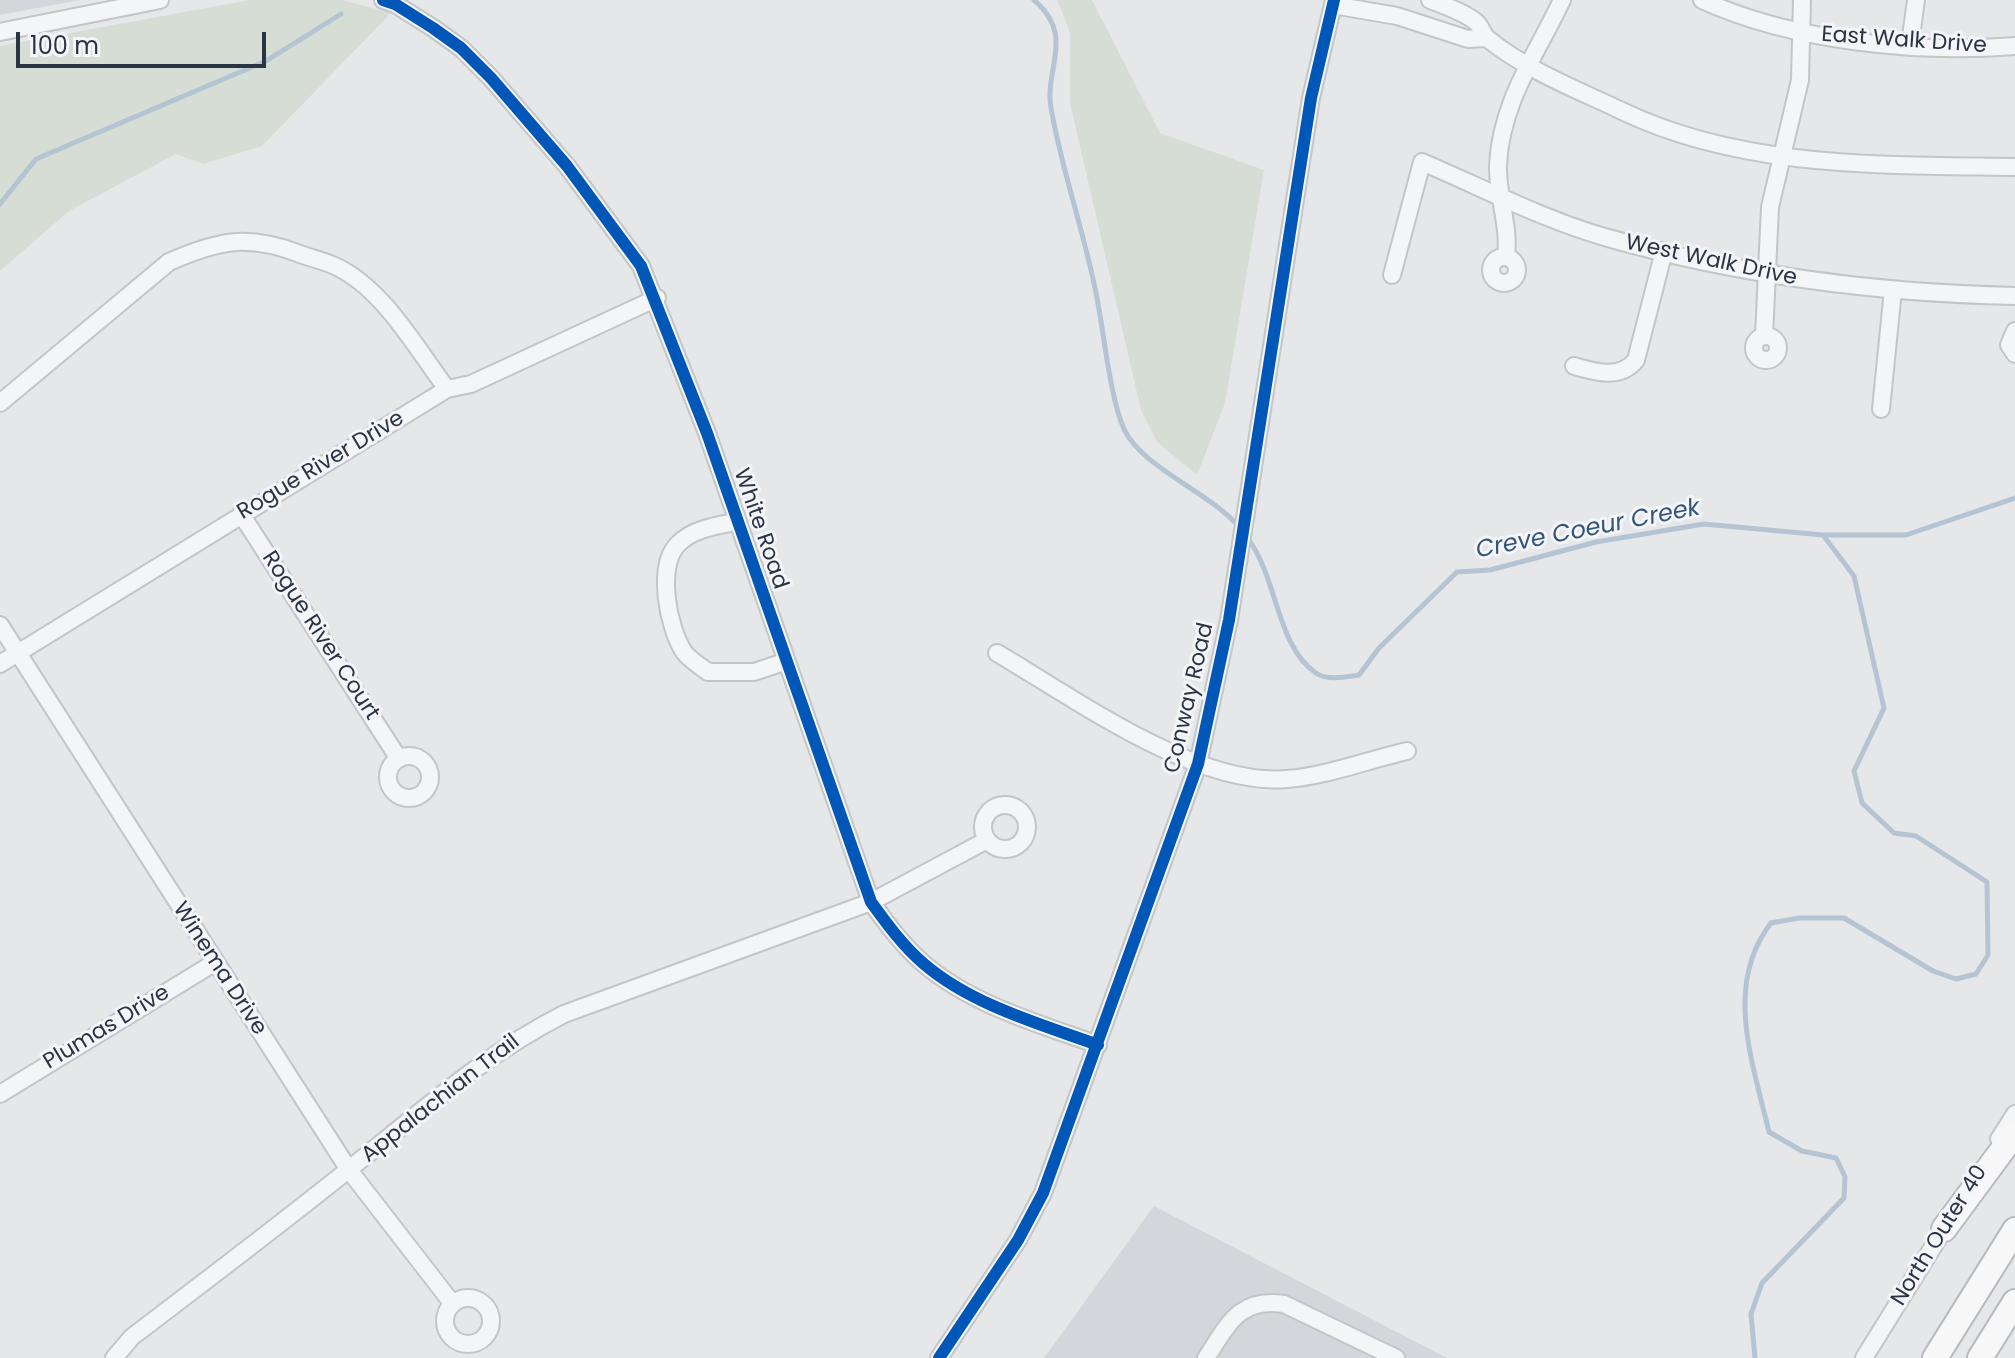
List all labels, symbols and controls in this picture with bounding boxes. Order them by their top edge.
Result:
scale bar [20,16,270,66]
street label: East Walk Drive [1820,22,1988,60]
text: 100 m [30,29,99,62]
street label: West Walk Drive [1623,230,1799,292]
street label: Rogue River Drive [233,406,409,526]
street label: White Road [727,465,793,593]
water label: Creve Coeur Creek [1474,494,1702,566]
street label: Rogue River Court [256,547,384,725]
street label: Conway Road [1160,620,1220,776]
street label: Winema Drive [166,898,272,1040]
street label: Plumas Drive [39,980,175,1076]
street label: Appalachian Trail [357,1029,525,1169]
street label: North Outer 40 [1886,1161,1994,1311]

